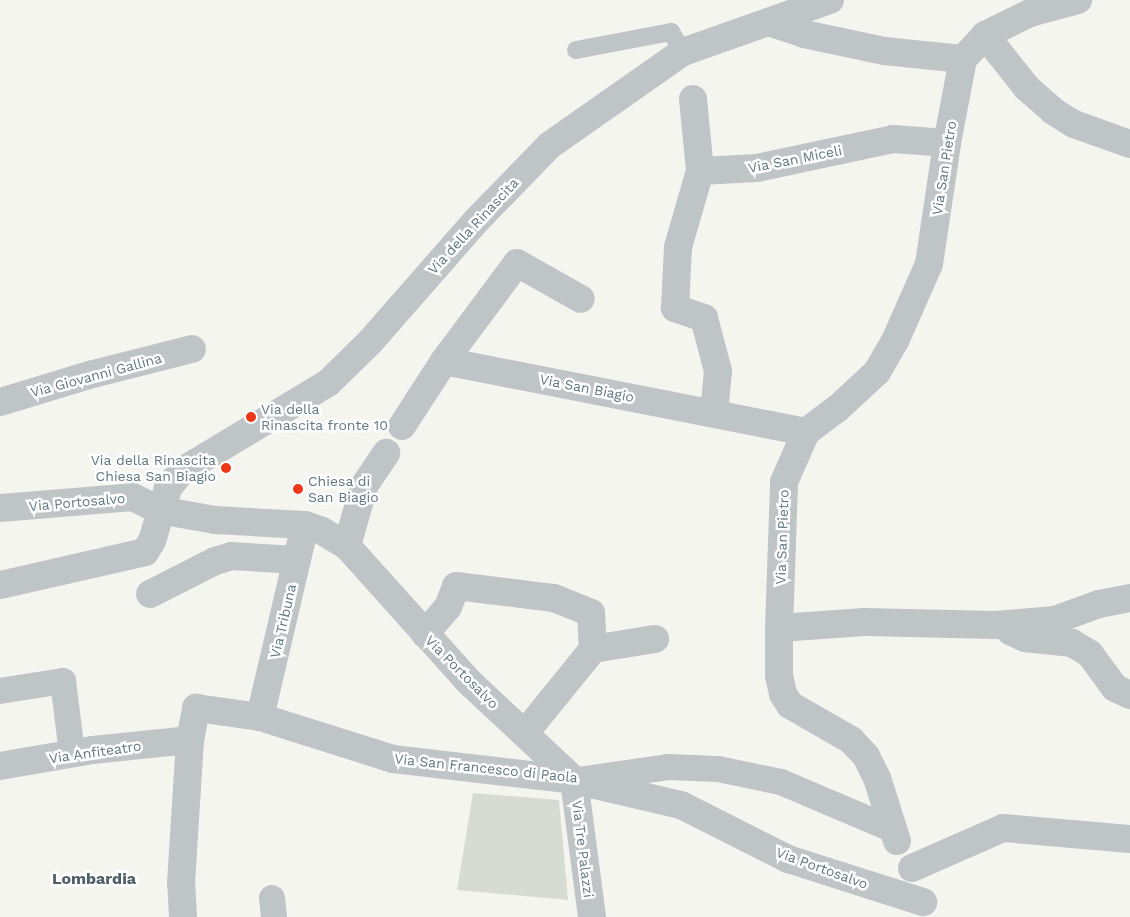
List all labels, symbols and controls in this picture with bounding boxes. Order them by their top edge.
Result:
street label: Via San Pietro [928,119,960,217]
street label: Via San Miceli [747,142,843,176]
street label: Via della Rinascita [424,174,522,278]
street label: Via Giovanni Gallina [28,349,164,401]
street label: Via San Biagio [538,371,636,405]
place label: Via della Rinascita fronte 10 [261,401,389,434]
marker: Via della Rinascita fronte 10 [245,411,257,423]
place label: Via della Rinascita Chiesa San Biagio [90,452,216,484]
marker: Via della Rinascita Chiesa San Biagio [220,462,232,474]
place label: Chiesa di San Biagio [308,473,379,506]
marker: Chiesa di San Biagio [292,483,304,495]
street label: Via Portosalvo [28,489,126,515]
street label: Via San Pietro [772,489,792,585]
street label: Via Tribuna [266,582,300,660]
street label: Via Portosalvo [422,632,502,712]
street label: Via Anfiteatro [47,737,143,767]
street label: Via San Francesco di Paola [393,750,579,786]
street label: Via Tre Palazzi [569,799,597,899]
street label: Via Portosalvo [774,844,870,892]
district label: Lombardia [52,869,136,889]

